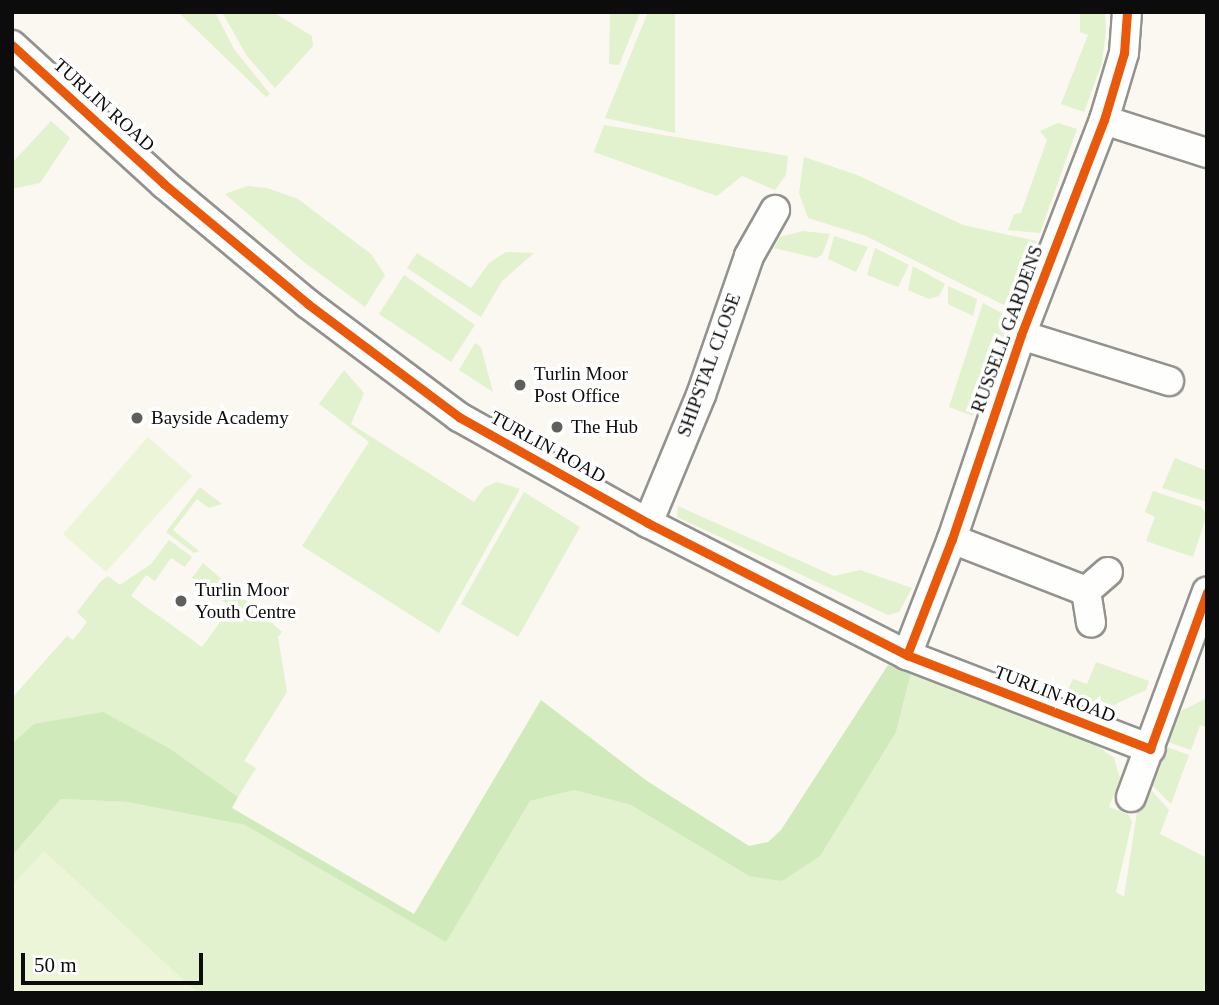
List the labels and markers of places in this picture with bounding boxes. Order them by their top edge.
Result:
place label: Turlin Moor Post Office [534,363,628,407]
marker: Turlin Moor Post Office [512,377,528,393]
place label: Bayside Academy [151,407,290,429]
marker: Bayside Academy [129,410,145,426]
place label: The Hub [571,416,638,438]
marker: The Hub [549,419,565,435]
place label: Turlin Moor Youth Centre [195,579,296,623]
marker: Turlin Moor Youth Centre [173,593,189,609]

